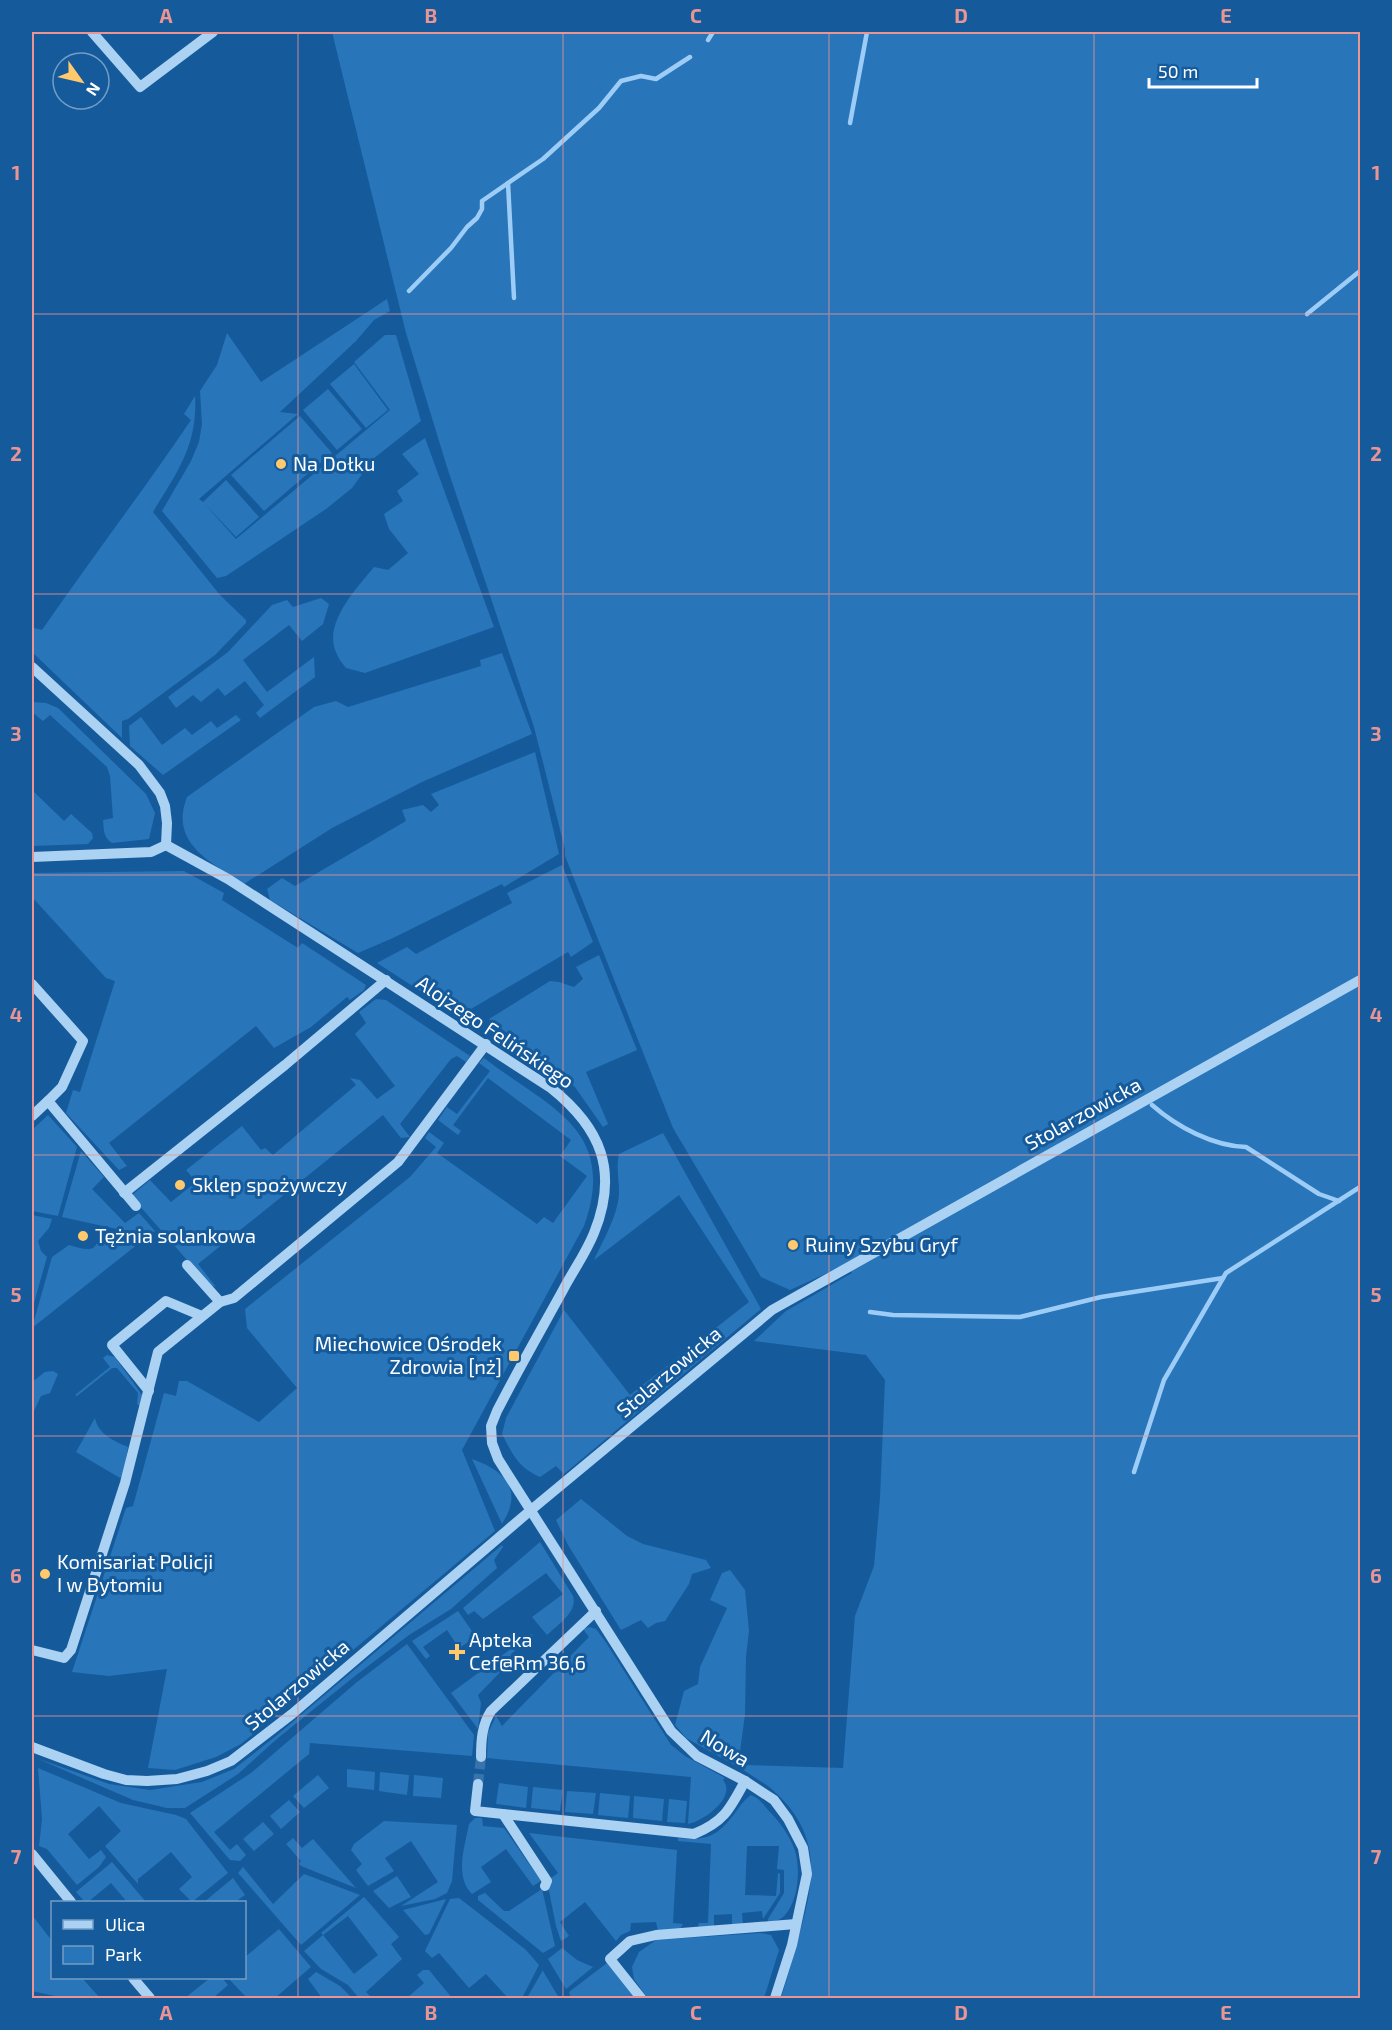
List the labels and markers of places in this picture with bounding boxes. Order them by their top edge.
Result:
place label: Na Dołku [293,451,375,475]
marker: Na Dołku [274,457,288,471]
place label: Sklep spożywczy [192,1172,347,1196]
marker: Sklep spożywczy [173,1178,187,1192]
place label: Tężnia solankowa [95,1223,256,1247]
marker: Tężnia solankowa [76,1229,90,1243]
place label: Ruiny Szybu Gryf [805,1232,958,1256]
marker: Ruiny Szybu Gryf [786,1238,800,1252]
place label: Miechowice Ośrodek Zdrowia [nż] [315,1331,502,1378]
marker: Miechowice Ośrodek Zdrowia [nż] [507,1349,521,1363]
place label: Komisariat Policji I w Bytomiu [57,1549,213,1596]
marker: Komisariat Policji I w Bytomiu [38,1567,52,1581]
place label: Apteka Cef@Rm 36,6 [469,1627,586,1674]
marker: Apteka Cef@Rm 36,6 [450,1645,464,1659]

